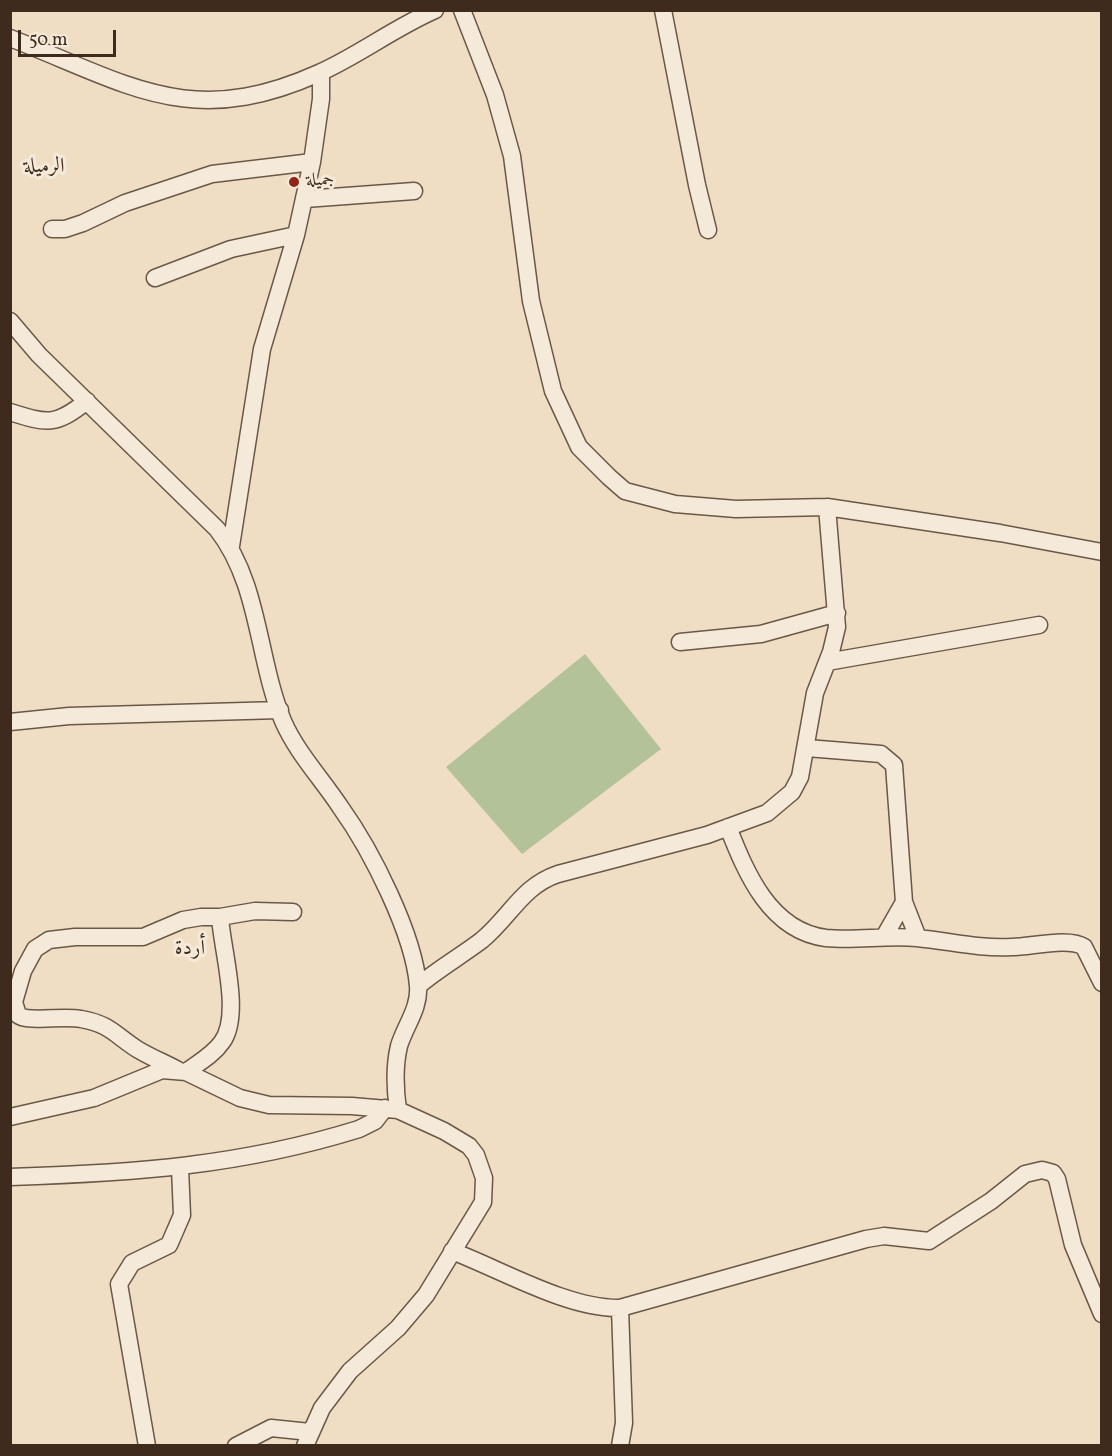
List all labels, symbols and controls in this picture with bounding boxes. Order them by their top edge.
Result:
scale bar [21,18,118,56]
text: 50 m [29,28,68,53]
district label: الرميلة [24,155,64,181]
place label: جميلة [306,171,334,193]
marker: جميلة [287,175,301,189]
district label: أردة [175,937,205,963]

